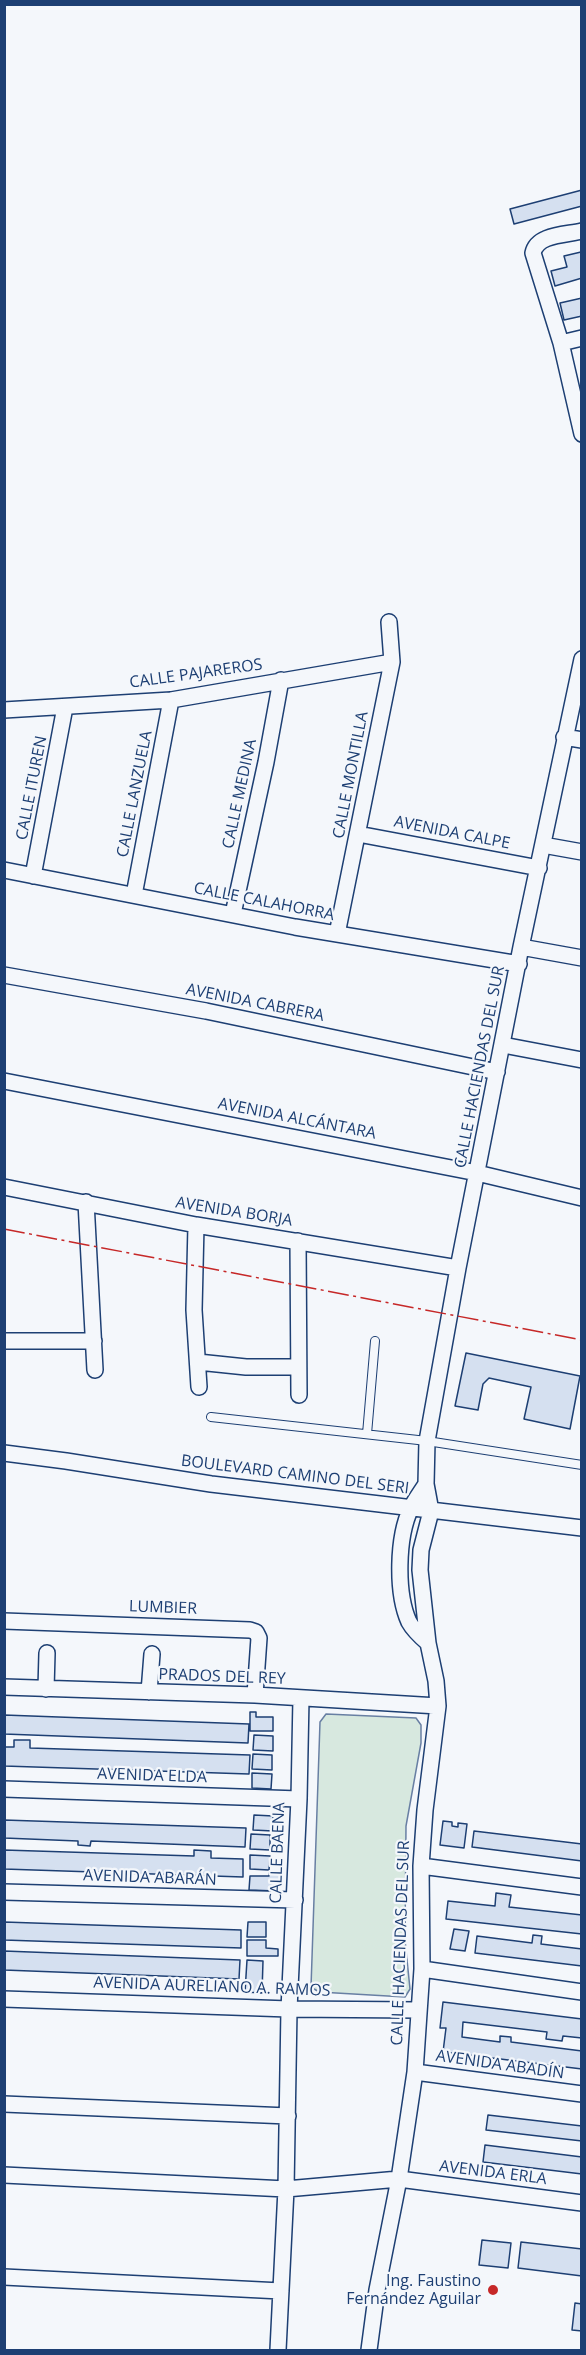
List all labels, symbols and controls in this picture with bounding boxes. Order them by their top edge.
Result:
street label: CALLE PAJAREROS [128,655,264,693]
street label: CALLE MONTILLA [329,710,373,840]
street label: CALLE LANZUELA [113,729,157,859]
street label: CALLE ITUREN [12,734,52,842]
street label: CALLE MEDINA [219,737,261,851]
street label: AVENIDA CALPE [392,812,512,854]
street label: CALLE CALAHORRA [192,879,336,925]
street label: CALLE HACIENDAS DEL SUR [451,964,509,1170]
street label: AVENIDA CABRERA [184,980,326,1026]
street label: AVENIDA ALCÁNTARA [216,1094,378,1144]
street label: AVENIDA BORJA [174,1193,294,1231]
street label: BOULEVARD CAMINO DEL SERI [180,1451,410,1499]
street label: LUMBIER [129,1597,197,1619]
street label: PRADOS DEL REY [158,1665,286,1689]
street label: AVENIDA ELDA [97,1764,207,1788]
street label: CALLE BAENA [267,1802,289,1904]
street label: CALLE HACIENDAS DEL SUR [388,1840,414,2046]
street label: AVENIDA ABARÁN [83,1866,217,1890]
street label: AVENIDA AURELIANO A. RAMOS [93,1973,331,2001]
street label: AVENIDA ABADÍN [434,2046,566,2084]
street label: AVENIDA ERLA [438,2157,548,2189]
place label: Ing. Faustino Fernández Aguilar [346,2271,481,2309]
marker: Ing. Faustino Fernández Aguilar [486,2283,500,2297]

